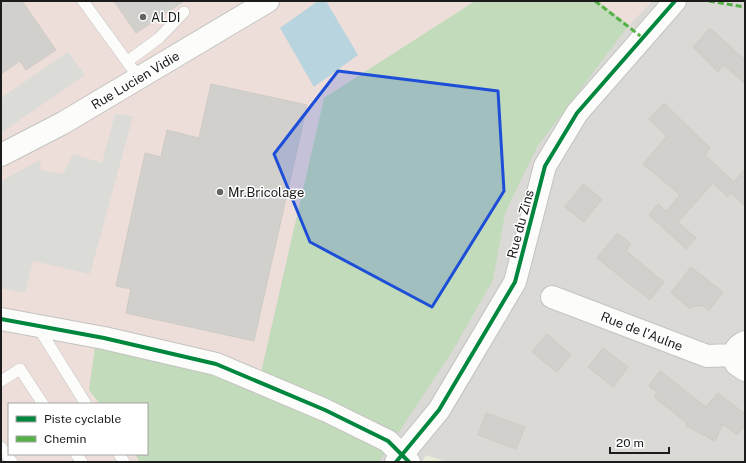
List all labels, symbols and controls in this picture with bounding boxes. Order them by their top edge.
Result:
place label: ALDI [151,10,180,25]
marker: ALDI [138,12,148,22]
street label: Rue Lucien Vidie [89,48,182,113]
place label: Mr.Bricolage [228,185,304,200]
marker: Mr.Bricolage [215,187,225,197]
street label: Rue du Zins [504,188,537,260]
street label: Rue de l'Aulne [599,309,685,354]
legend [8,403,148,455]
text: Piste cyclable [44,412,121,426]
scale bar [610,429,669,455]
text: Chemin [44,432,86,446]
text: 20 m [616,436,644,450]

